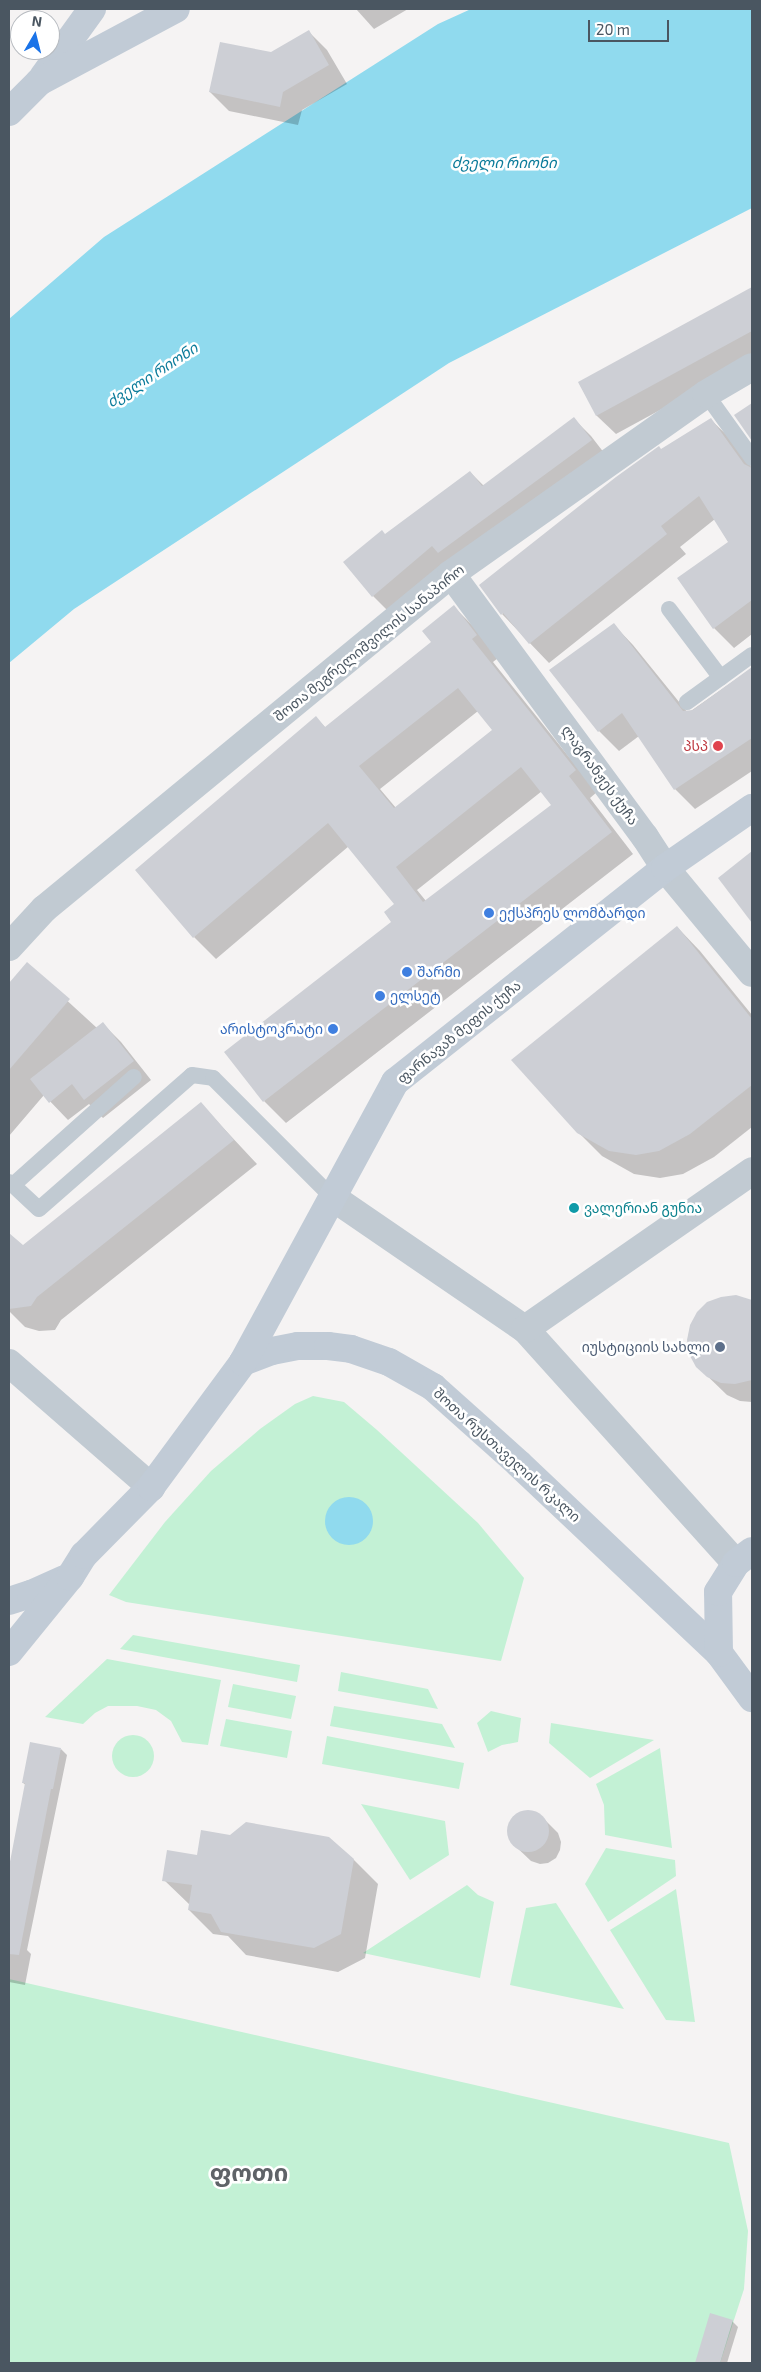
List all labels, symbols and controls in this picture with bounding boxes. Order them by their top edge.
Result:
north arrow [10,10,60,60]
scale bar [591,10,672,42]
text: N [31,12,43,30]
text: 20 m [596,20,630,38]
water label: ძველი რიონი [452,154,556,172]
water label: ძველი რიონი [103,339,201,411]
street label: შოთა მეგრელიშვილის სანაპირო [270,561,468,725]
street label: ლაგრანჟეს ქუჩა [558,722,642,828]
place label: პსპ [683,738,708,754]
marker: პსპ [712,740,724,752]
place label: ექსპრეს ლომბარდი [499,905,646,921]
marker: ექსპრეს ლომბარდი [483,907,495,919]
place label: შარმი [417,964,461,980]
marker: შარმი [401,966,413,978]
street label: ფარნავაზ მეფის ქუჩა [394,977,524,1087]
place label: ელსეტ [390,988,441,1004]
marker: ელსეტ [374,990,386,1002]
place label: არისტოკრატი [220,1021,323,1037]
marker: არისტოკრატი [327,1023,339,1035]
place label: ვალერიან გუნია [584,1200,702,1216]
marker: ვალერიან გუნია [568,1202,580,1214]
place label: იუსტიციის სახლი [582,1339,710,1355]
marker: იუსტიციის სახლი [714,1341,726,1353]
street label: შოთა რუსთაველის რკალი [430,1385,584,1525]
district label: ფოთი [210,2158,288,2186]

